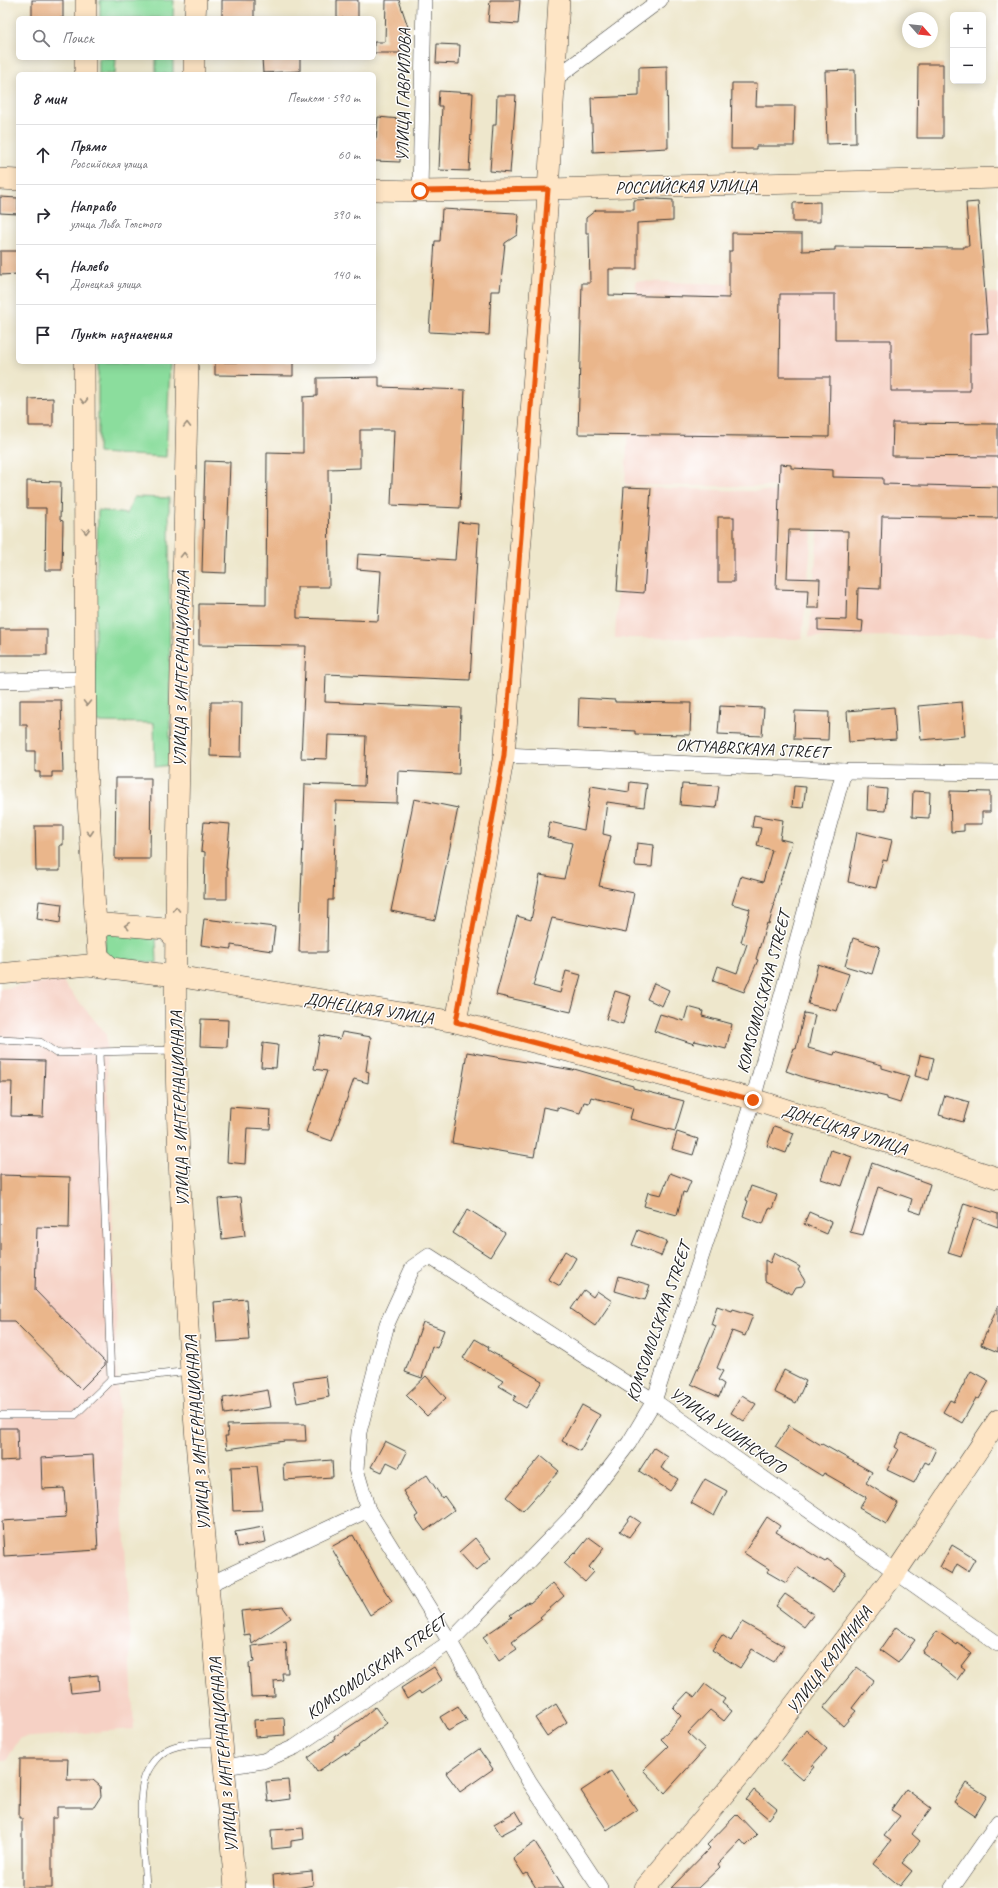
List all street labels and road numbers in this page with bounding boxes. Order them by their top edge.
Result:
street label: УЛИЦА ГАВРИЛОВА [392,27,415,162]
street label: РОССИЙСКАЯ УЛИЦА [615,175,758,198]
street label: УЛИЦА 3 ИНТЕРНАЦИОНАЛА [169,570,194,767]
street label: OKTYABRSKAYA STREET [675,734,833,763]
street label: KOMSOMOLSKAYA STREET [732,905,796,1075]
street label: ДОНЕЦКАЯ УЛИЦА [303,988,436,1029]
street label: УЛИЦА 3 ИНТЕРНАЦИОНАЛА [166,1009,193,1207]
street label: ДОНЕЦКАЯ УЛИЦА [780,1099,911,1160]
street label: KOMSOMOLSKAYA STREET [621,1236,697,1404]
street label: УЛИЦА 3 ИНТЕРНАЦИОНАЛА [180,1333,215,1531]
street label: УЛИЦА УШИНСКОГО [666,1383,792,1480]
street label: УЛИЦА КАЛИНИНА [782,1601,877,1718]
street label: KOMSOMOLSKAYA STREET [302,1609,454,1724]
street label: УЛИЦА 3 ИНТЕРНАЦИОНАЛА [204,1655,242,1853]

